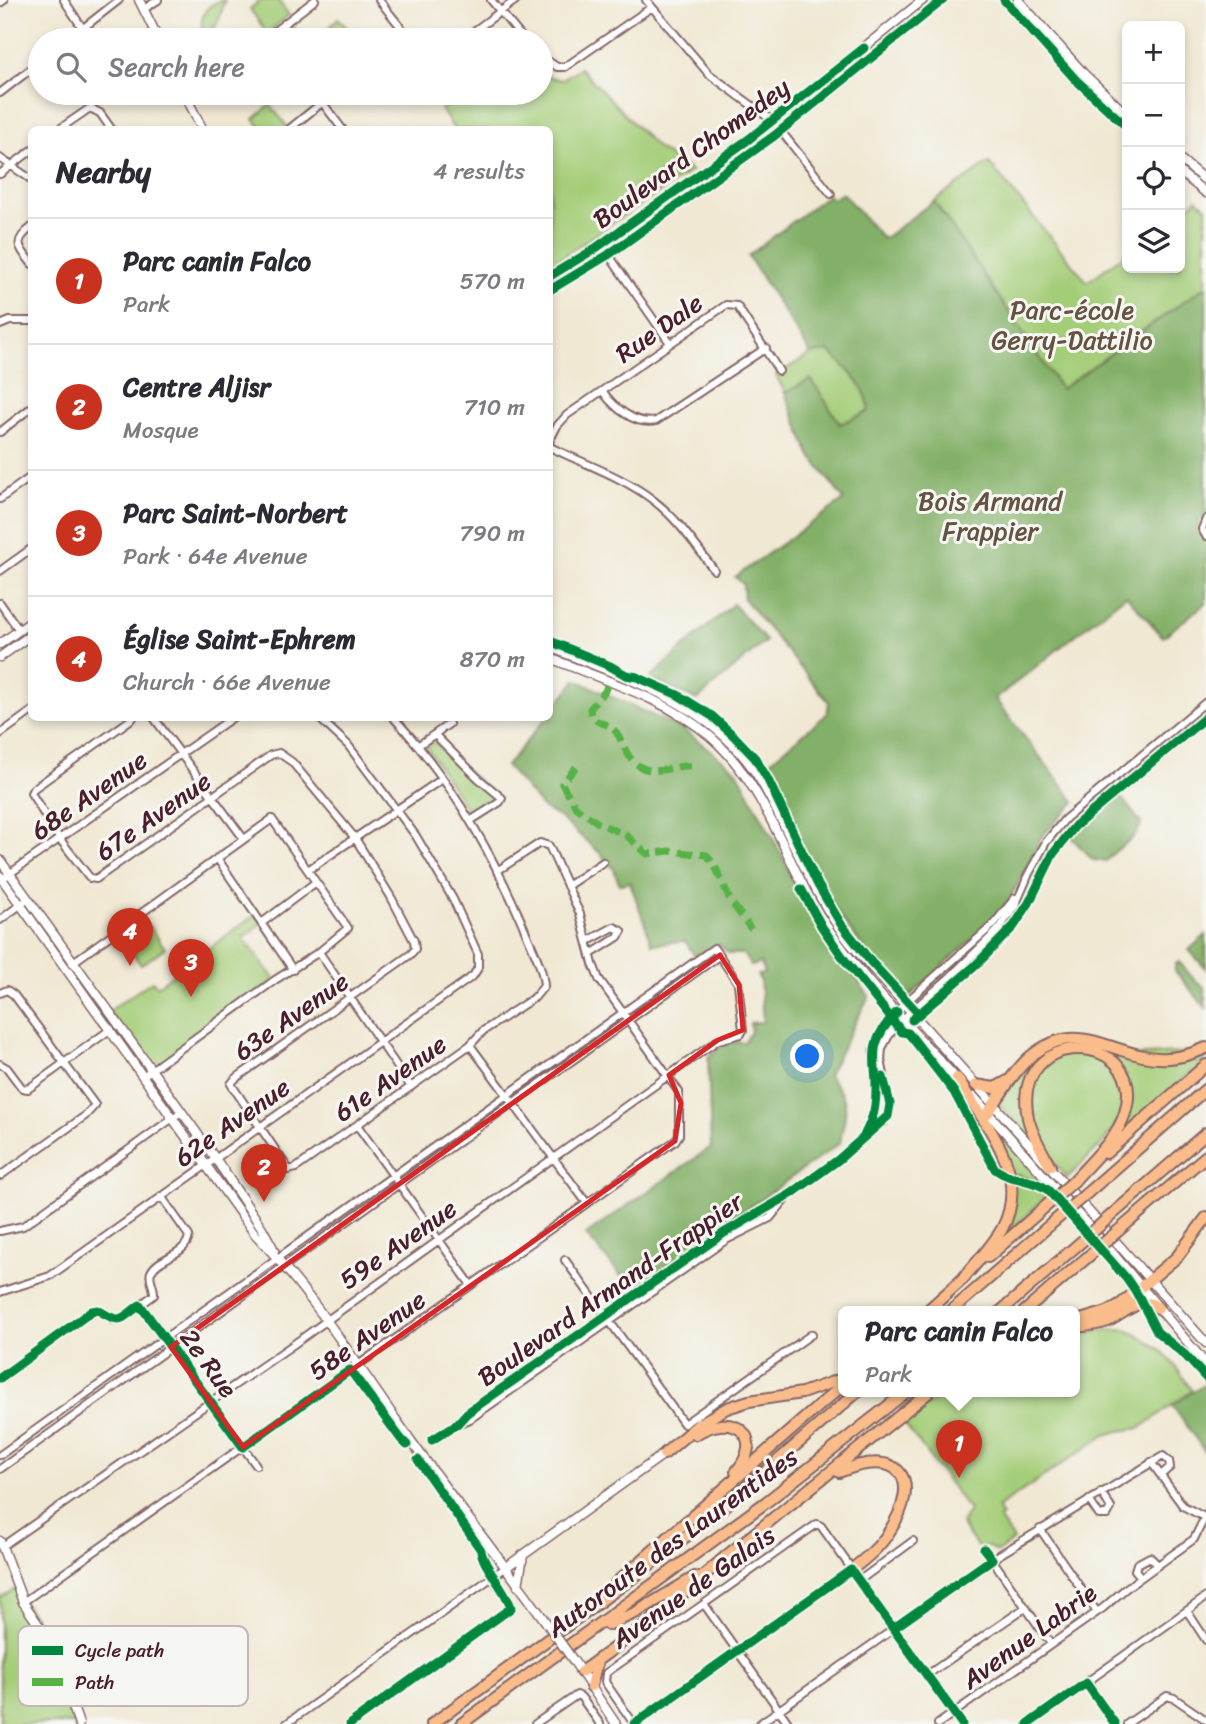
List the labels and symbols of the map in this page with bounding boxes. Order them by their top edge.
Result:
street label: Boulevard Chomedey [582,65,800,241]
street label: Rue Dale [605,281,713,375]
park label: Parc-école Gerry-Dattilio [991,287,1153,363]
park label: Bois Armand Frappier [918,478,1064,554]
street label: 68e Avenue [21,738,157,852]
street label: 67e Avenue [85,759,221,873]
pin: 4 [107,908,153,966]
pin: 3 [168,939,214,997]
street label: 63e Avenue [223,959,359,1073]
street label: 61e Avenue [324,1022,456,1134]
your location [790,1039,824,1073]
street label: 62e Avenue [169,1071,295,1173]
pin: 2 [241,1144,287,1202]
street label: Boulevard Armand-Frappier [467,1179,754,1399]
street label: 59e Avenue [329,1186,467,1302]
street label: 58e Avenue [298,1277,436,1393]
street label: 2e Rue [168,1318,251,1408]
pin: 1 [936,1420,982,1478]
street label: Autoroute des Laurentides [535,1434,809,1650]
street label: Avenue de Galais [600,1513,785,1662]
street label: Avenue Labrie [950,1570,1107,1702]
legend [18,1626,248,1706]
text: Cycle path [75,1634,164,1667]
text: Path [75,1666,114,1699]

